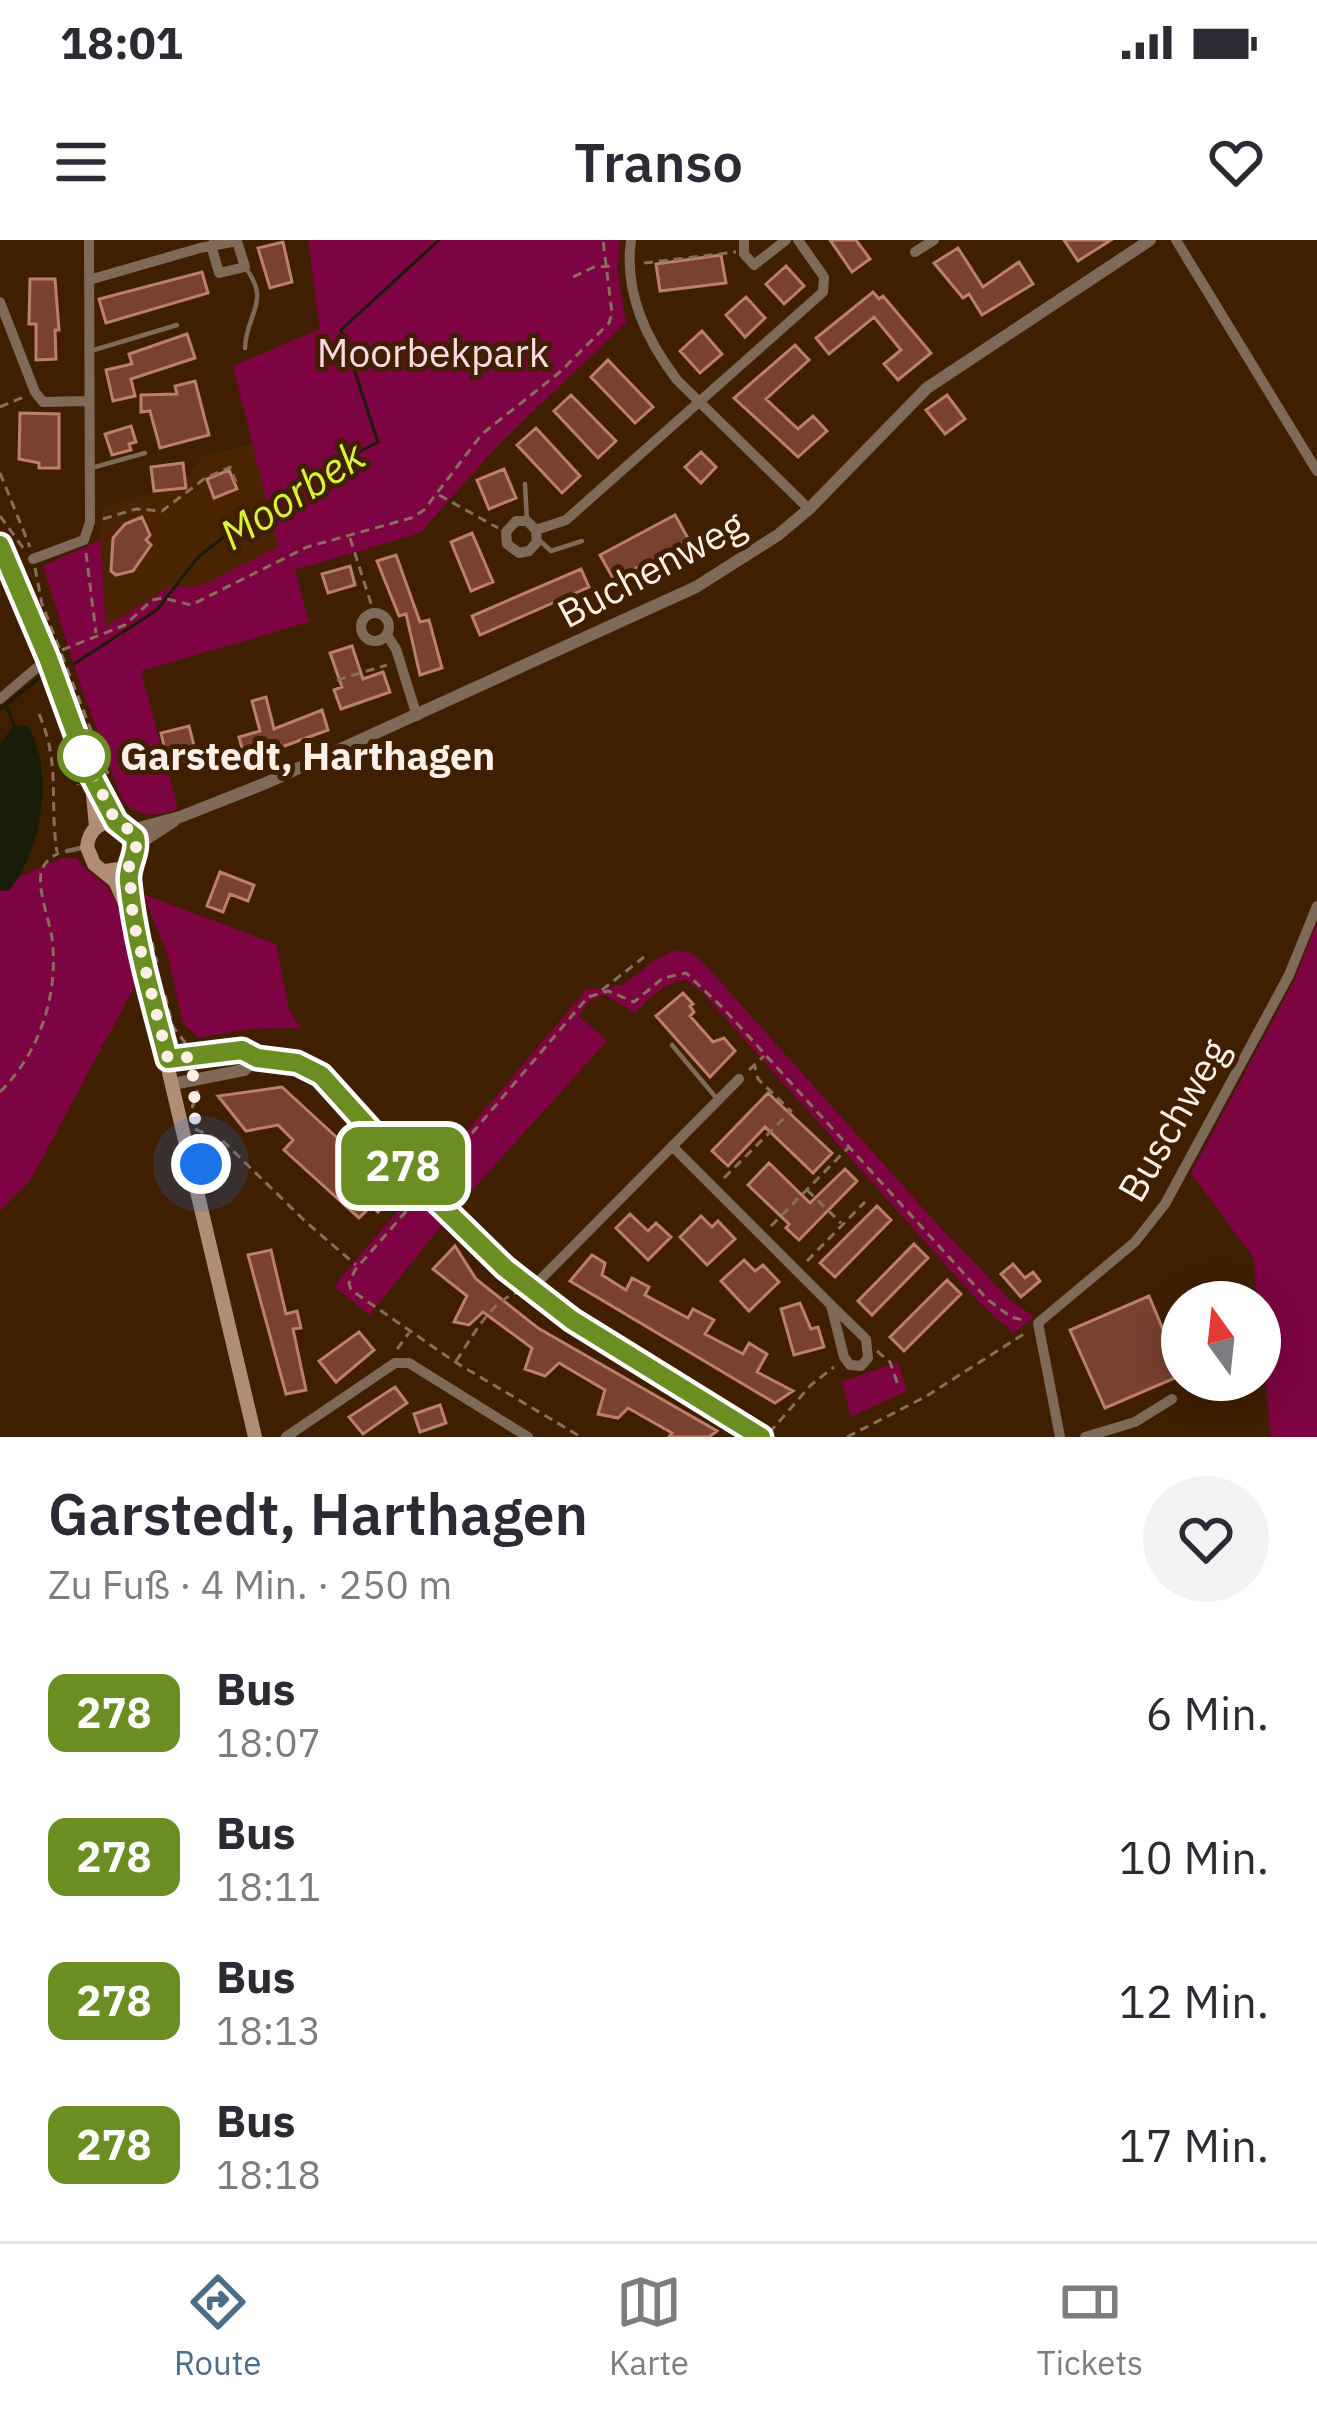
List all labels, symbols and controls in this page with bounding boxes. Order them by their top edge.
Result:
text: 18:01 [60,13,183,71]
text: Transo [574,127,743,197]
icon: menu [48,129,114,195]
icon: heart [1203,129,1269,195]
park label: Moorbekpark [317,327,549,378]
water label: Moorbek [209,427,376,562]
street label: Buchenweg [548,498,753,639]
place label: Garstedt, Harthagen [120,730,495,781]
marker: Garstedt, Harthagen [59,731,109,781]
street label: Buschweg [1105,1029,1240,1210]
line badge: 278 [334,1127,472,1205]
your location [171,1134,231,1194]
text: 278 [365,1138,441,1193]
north arrow [1161,1281,1281,1401]
map controls [1161,1281,1281,1401]
button: heart [1143,1476,1269,1602]
text: Garstedt, Harthagen [48,1477,588,1551]
text: Zu Fuß · 4 Min. · 250 m [48,1559,452,1610]
text: Bus [216,1659,296,1717]
text: 6 Min. [1146,1684,1269,1742]
text: 278 [76,1685,152,1740]
text: 18:07 [216,1717,321,1768]
text: Bus [216,1803,296,1861]
text: 10 Min. [1119,1828,1269,1886]
text: 278 [76,1829,152,1884]
text: 18:11 [216,1861,321,1912]
text: Bus [216,1947,296,2005]
text: 12 Min. [1119,1972,1269,2030]
text: 278 [76,1973,152,2028]
text: 18:13 [216,2005,321,2056]
text: Bus [216,2091,296,2149]
text: 17 Min. [1119,2116,1269,2174]
text: 278 [76,2117,152,2172]
text: 18:18 [216,2149,321,2200]
tab: Route [174,2269,261,2384]
tab: Karte [609,2269,689,2384]
tab: Tickets [1037,2269,1143,2384]

